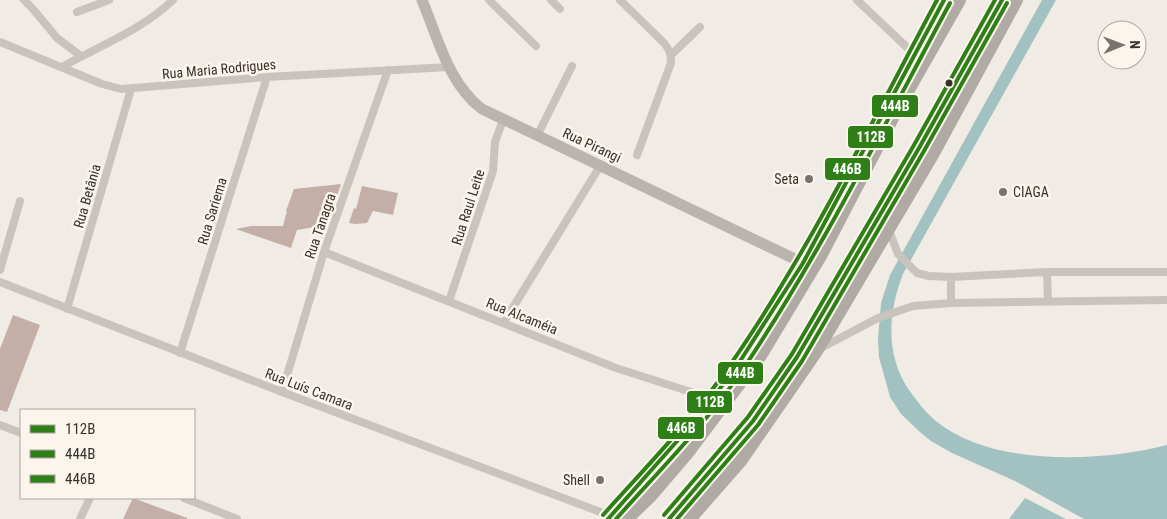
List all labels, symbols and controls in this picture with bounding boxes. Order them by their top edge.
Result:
north arrow [1097,20,1147,70]
text: N [1127,40,1143,49]
street label: Rua Maria Rodrigues [161,56,277,82]
unlabelled marker [944,78,954,88]
line badge: 444B [871,94,919,118]
text: 444B [880,98,910,114]
street label: Rua Pirangi [560,125,624,165]
line badge: 112B [847,125,894,149]
text: 112B [856,129,886,145]
line badge: 446B [824,157,871,181]
text: 446B [832,161,862,177]
street label: Rua Betânia [70,162,104,230]
street label: Rua Raul Leite [448,167,488,247]
place label: Seta [774,171,799,187]
marker: Seta [803,173,815,185]
street label: Rua Sariema [194,175,230,247]
place label: CIAGA [1013,184,1049,200]
marker: CIAGA [997,186,1009,198]
street label: Rua Tanagra [301,191,339,261]
street label: Rua Alcaméia [484,294,560,338]
line badge: 444B [717,361,764,385]
street label: Rua Luís Camara [263,365,355,413]
text: 444B [725,365,755,381]
line badge: 112B [686,390,733,414]
text: 112B [695,394,725,410]
legend [20,409,195,499]
line badge: 446B [657,416,705,440]
text: 112B [65,420,95,438]
text: 446B [666,420,696,436]
text: 444B [65,445,95,463]
text: 446B [65,470,95,488]
place label: Shell [563,472,590,488]
marker: Shell [594,474,606,486]

